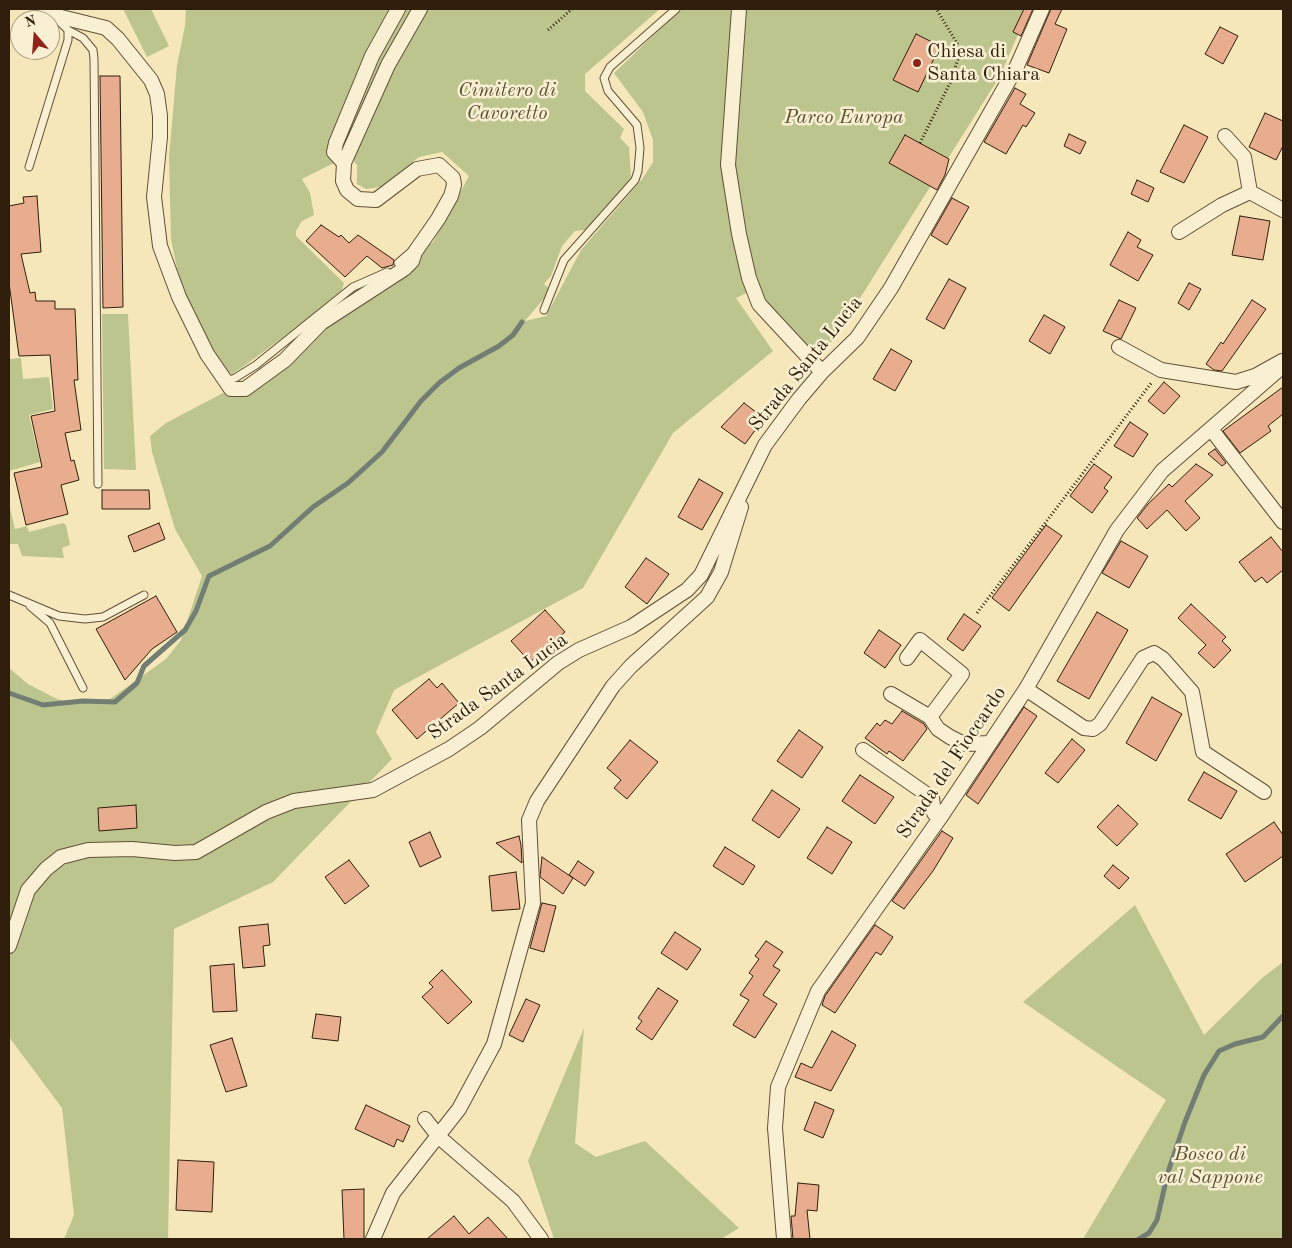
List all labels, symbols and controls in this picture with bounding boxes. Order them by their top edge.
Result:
north arrow [10,10,60,60]
text: N [23,13,38,30]
place label: Chiesa di Santa Chiara [927,40,1040,87]
marker: Chiesa di Santa Chiara [911,57,923,69]
park label: Cimitero di Cavoretto [458,79,556,126]
park label: Parco Europa [784,106,904,130]
street label: Strada Santa Lucia [744,292,868,436]
street label: Strada Santa Lucia [423,628,573,746]
street label: Strada del Fioccardo [892,682,1012,844]
park label: Bosco di val Sappone [1157,1143,1263,1190]

